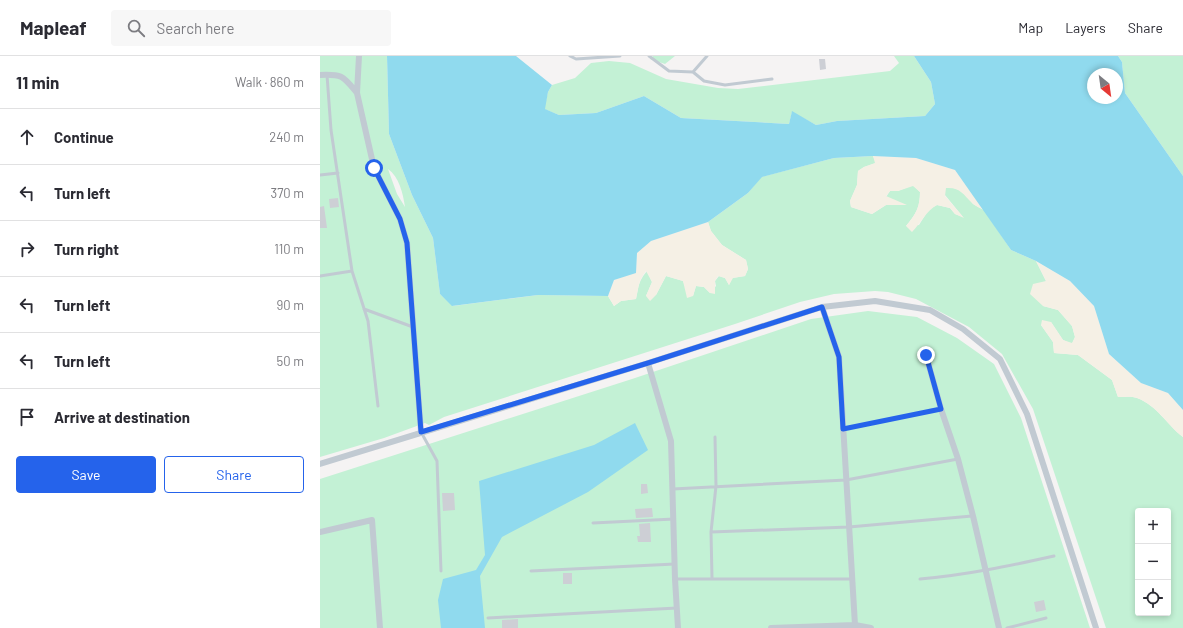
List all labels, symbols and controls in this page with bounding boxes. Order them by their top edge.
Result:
search box [111,10,391,46]
text: Mapleaf [20,16,87,39]
icon: search [125,17,147,39]
text: Search here [157,19,235,37]
text: Map [1018,19,1043,36]
text: Layers [1065,19,1106,36]
text: Share [1128,19,1163,36]
north arrow [1087,68,1123,104]
text: 11 min [16,72,59,92]
text: Walk · 860 m [235,74,304,90]
icon: ahead [16,126,38,148]
text: Continue [54,128,114,146]
text: 240 m [269,129,304,145]
route start [365,159,383,177]
icon: left [16,182,38,204]
text: Turn left [54,184,110,202]
text: 370 m [270,185,304,201]
icon: right [16,238,38,260]
text: Turn right [54,240,119,258]
text: 110 m [274,241,304,257]
icon: left [16,294,38,316]
text: Turn left [54,296,110,314]
text: 90 m [277,297,304,313]
route end [917,346,935,364]
icon: left [16,350,38,372]
text: Turn left [54,352,110,370]
text: 50 m [277,353,304,369]
icon: arrive [16,406,38,428]
text: Arrive at destination [54,408,190,426]
button: Save [16,456,156,493]
button: Share [164,456,304,493]
map controls [1135,508,1171,616]
button: + [1135,508,1171,544]
button: − [1135,544,1171,580]
button: locate [1135,580,1171,616]

